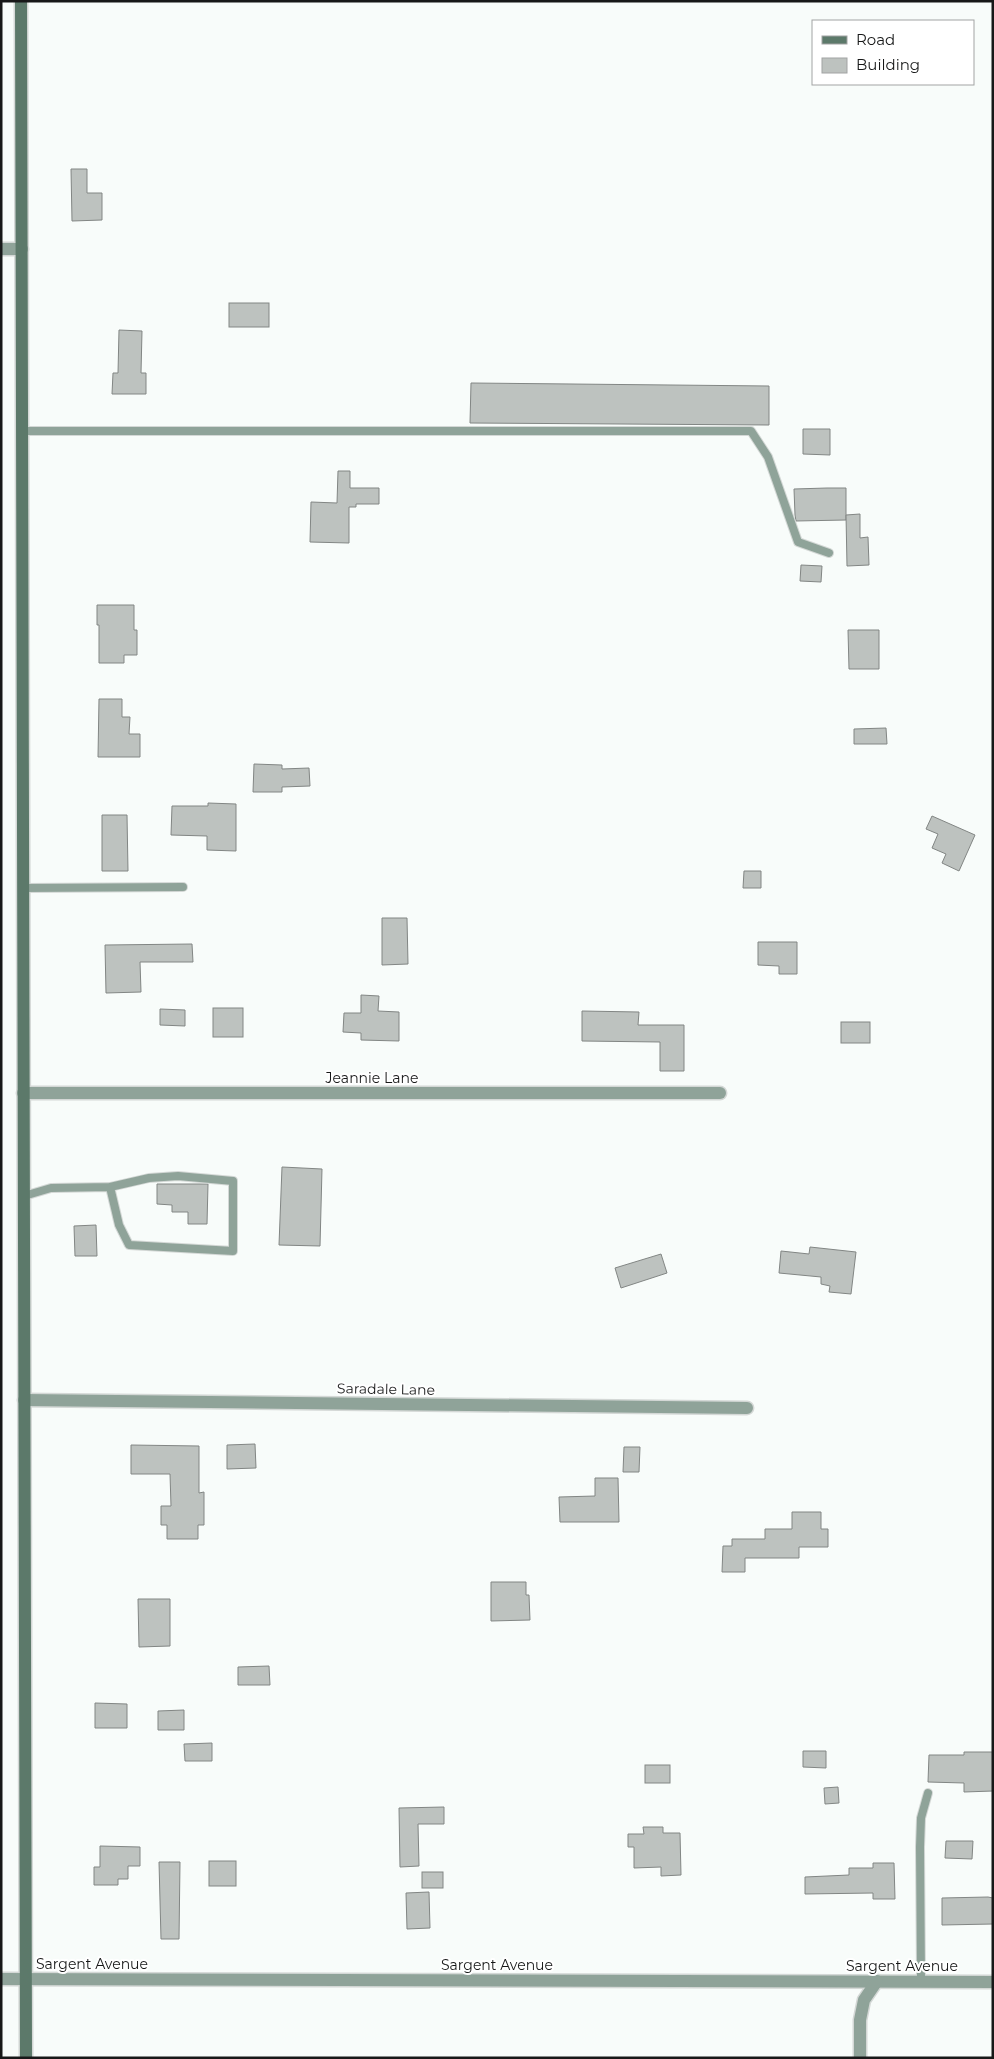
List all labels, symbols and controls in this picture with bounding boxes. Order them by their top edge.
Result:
legend [812,20,974,85]
text: Road [856,30,895,49]
text: Building [856,55,920,74]
street label: Jeannie Lane [325,1069,418,1087]
street label: Saradale Lane [337,1379,435,1399]
street label: Sargent Avenue [36,1955,148,1973]
street label: Sargent Avenue [441,1956,553,1974]
street label: Sargent Avenue [846,1957,958,1975]

